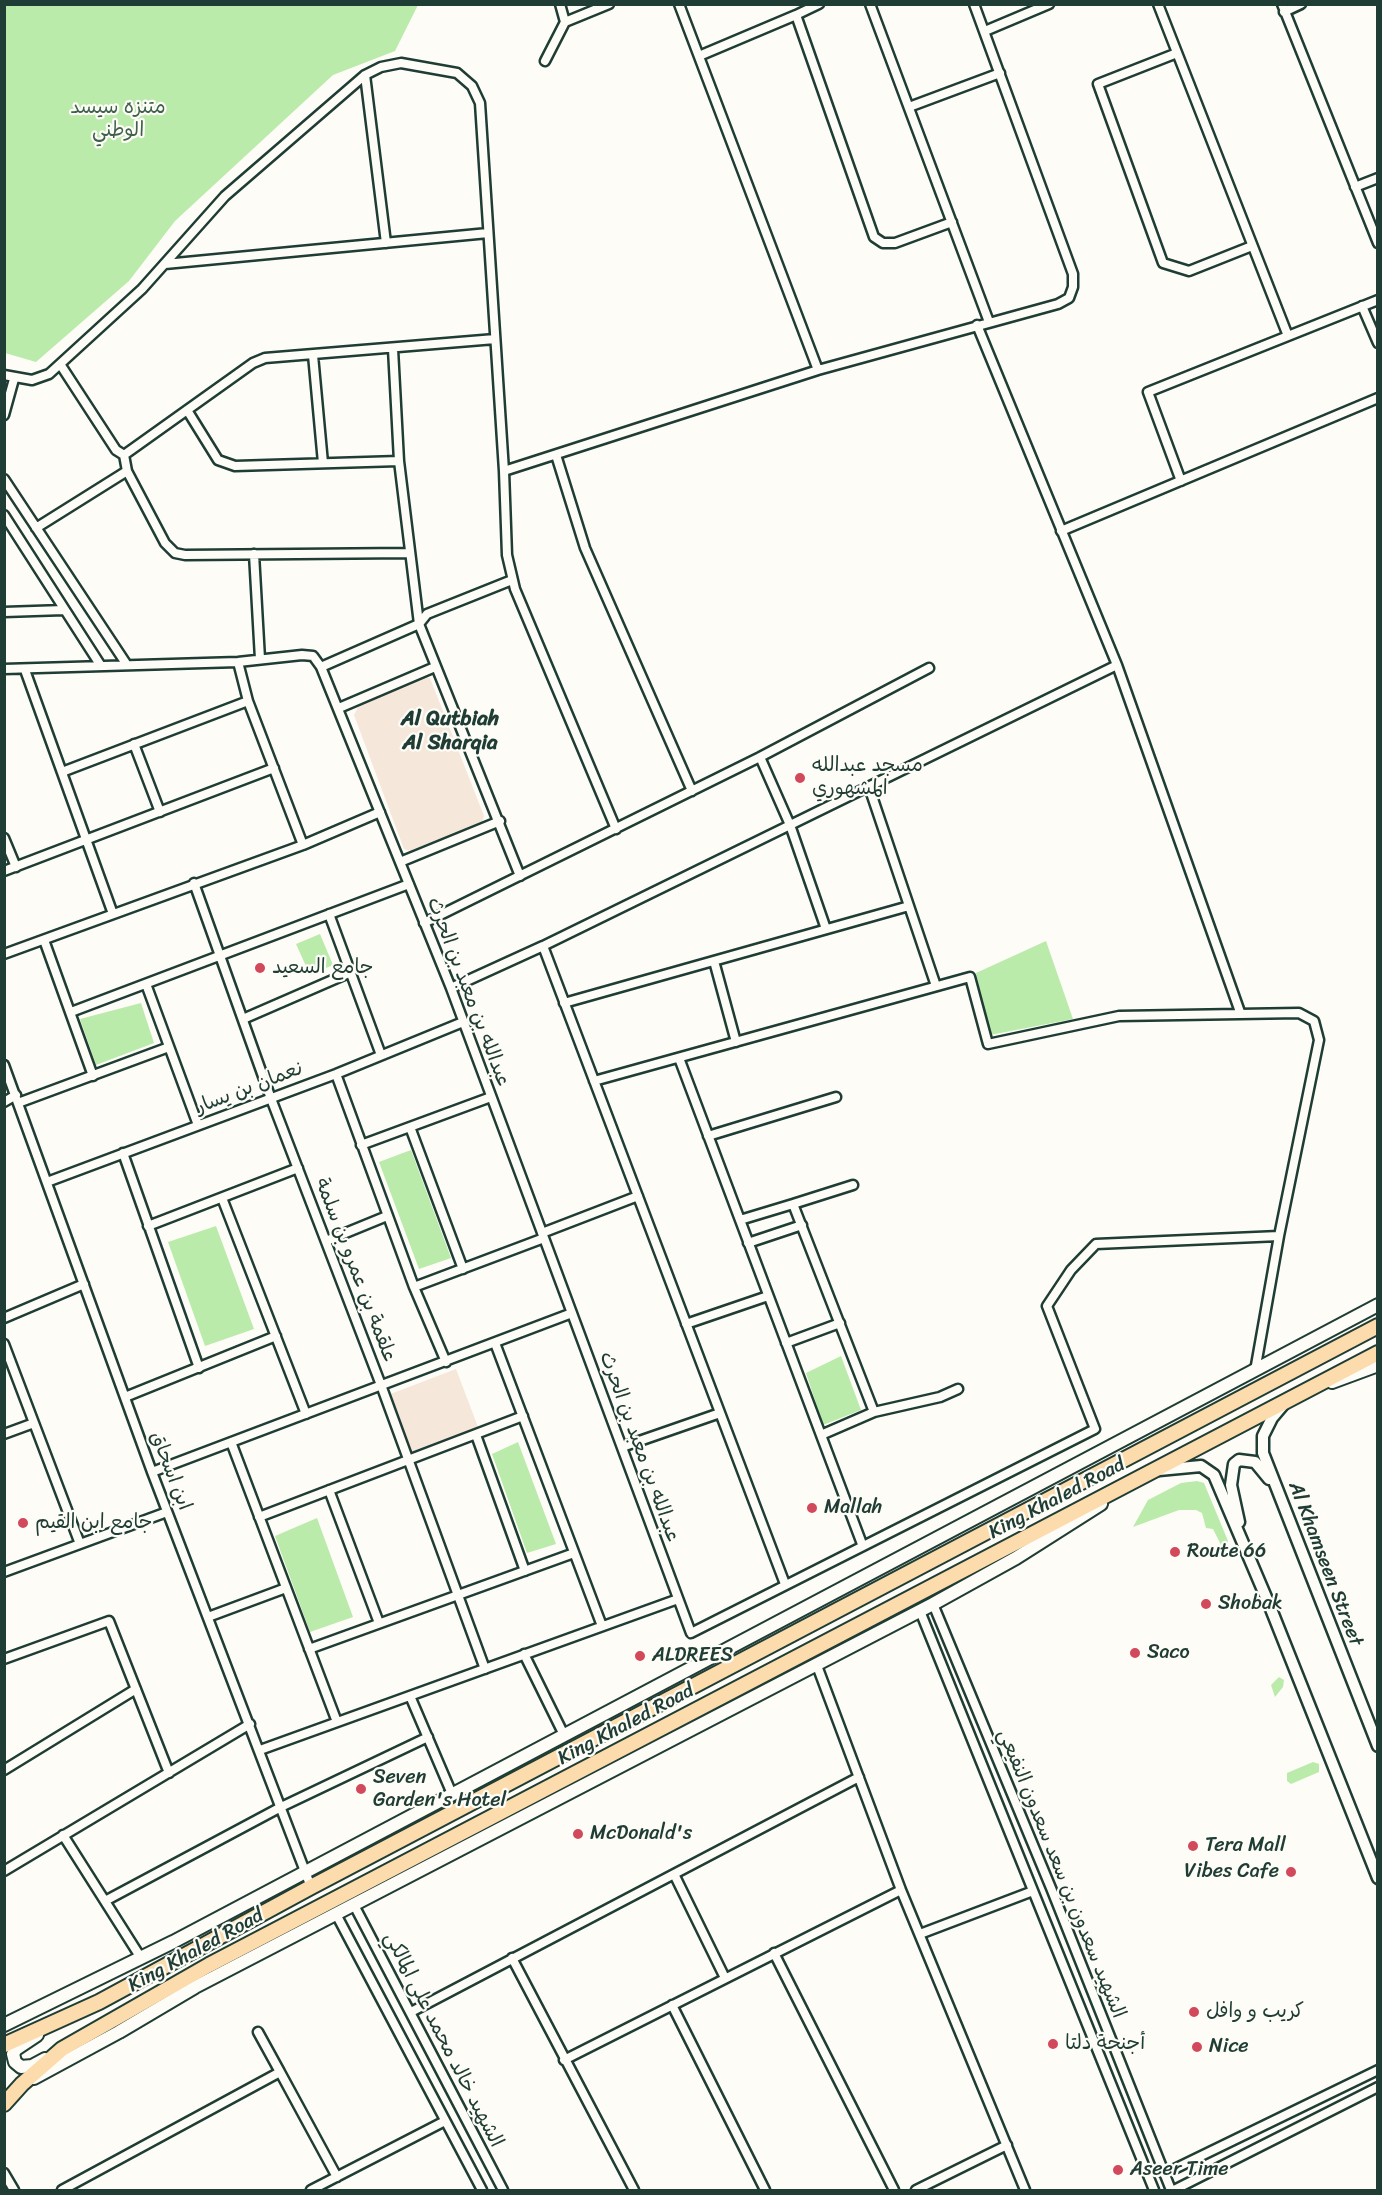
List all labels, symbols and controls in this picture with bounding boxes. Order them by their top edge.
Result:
park label: متنزه سيسد الوطني [70,96,166,143]
district label: Al Qutbiah Al Sharqia [401,707,499,757]
place label: مسجد عبدالله المشهوري [812,754,923,801]
marker: مسجد عبدالله المشهوري [793,771,807,785]
street label: عبدالله بن معبد بن الحرث [421,894,515,1090]
place label: جامع السعيد [272,956,374,980]
marker: جامع السعيد [253,961,267,975]
street label: نعمان بن يسار [192,1056,308,1120]
street label: علقمة بن عمرو بن سلمة [309,1175,401,1365]
street label: عبدالله بن معبد بن الحرث [593,1349,685,1545]
street label: ابن اسحاق [144,1428,196,1514]
street label: King Khaled Road [985,1453,1129,1545]
street label: Al Khamseen Street [1283,1478,1367,1650]
place label: Mallah [824,1496,882,1520]
marker: Mallah [805,1501,819,1515]
place label: جامع ابن القيم [35,1511,153,1535]
marker: جامع ابن القيم [16,1516,30,1530]
place label: Route 66 [1187,1540,1266,1564]
marker: Route 66 [1168,1545,1182,1559]
place label: Shobak [1218,1592,1283,1616]
marker: Shobak [1199,1597,1213,1611]
place label: Saco [1147,1641,1190,1665]
place label: ALDREES [652,1644,733,1668]
marker: Saco [1128,1646,1142,1660]
marker: ALDREES [633,1649,647,1663]
street label: King Khaled Road [554,1679,698,1771]
street label: الشهيد سعدون بن سعد سعدون النفيعي [992,1726,1130,2022]
place label: Seven Garden's Hotel [373,1766,506,1813]
marker: Seven Garden's Hotel [354,1782,368,1796]
place label: McDonald's [590,1822,692,1846]
marker: McDonald's [571,1827,585,1841]
place label: Tera Mall [1205,1834,1286,1858]
marker: Tera Mall [1186,1839,1200,1853]
place label: Vibes Cafe [1184,1860,1279,1884]
marker: Vibes Cafe [1284,1865,1298,1879]
street label: King Khaled Road [124,1904,268,1998]
street label: الشهيد خالد محمد على المالكي [378,1928,508,2152]
place label: كريب و وافل [1206,2000,1304,2024]
marker: كريب و وافل [1187,2005,1201,2019]
place label: أجنحة دلتا [1065,2032,1145,2056]
place label: Nice [1209,2035,1249,2059]
marker: أجنحة دلتا [1046,2037,1060,2051]
marker: Nice [1190,2040,1204,2054]
place label: Aseer Time [1130,2158,1229,2182]
marker: Aseer Time [1111,2163,1125,2177]

